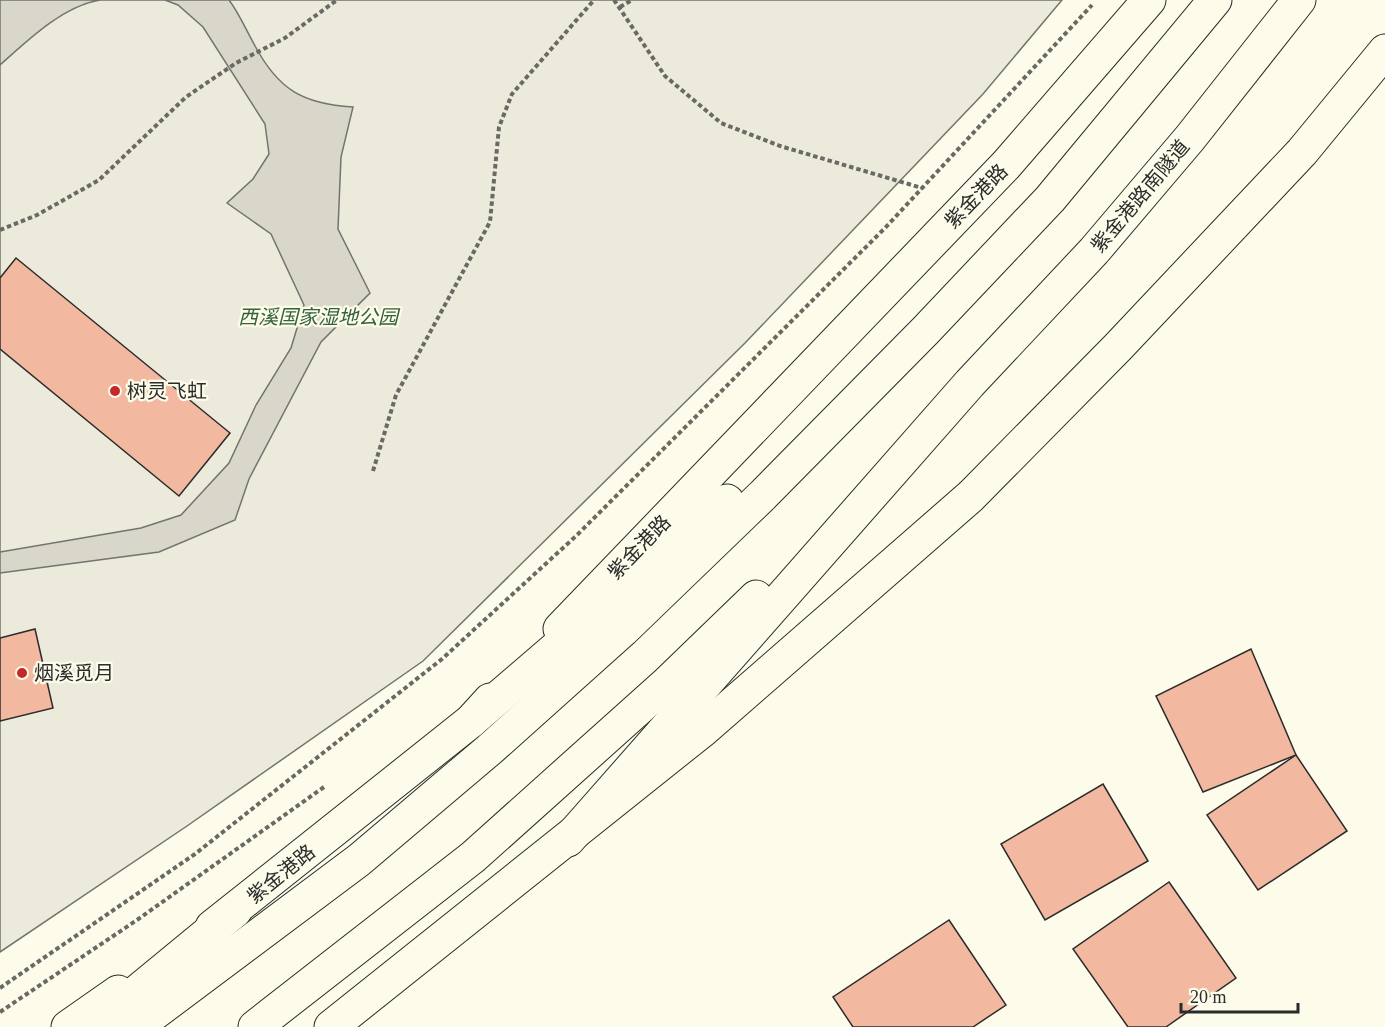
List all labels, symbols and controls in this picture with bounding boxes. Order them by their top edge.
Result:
street label: 紫金港路南隧道 [1087,135,1193,257]
street label: 紫金港路 [940,160,1012,232]
park label: 西溪国家湿地公园 [238,306,401,328]
place label: 树灵飞虹 [127,380,207,402]
marker: 树灵飞虹 [108,384,122,398]
street label: 紫金港路 [603,511,675,583]
place label: 烟溪觅月 [34,662,114,684]
marker: 烟溪觅月 [15,666,29,680]
street label: 紫金港路 [243,840,319,908]
scale bar [1181,976,1298,1014]
text: 20 m [1190,987,1227,1007]

